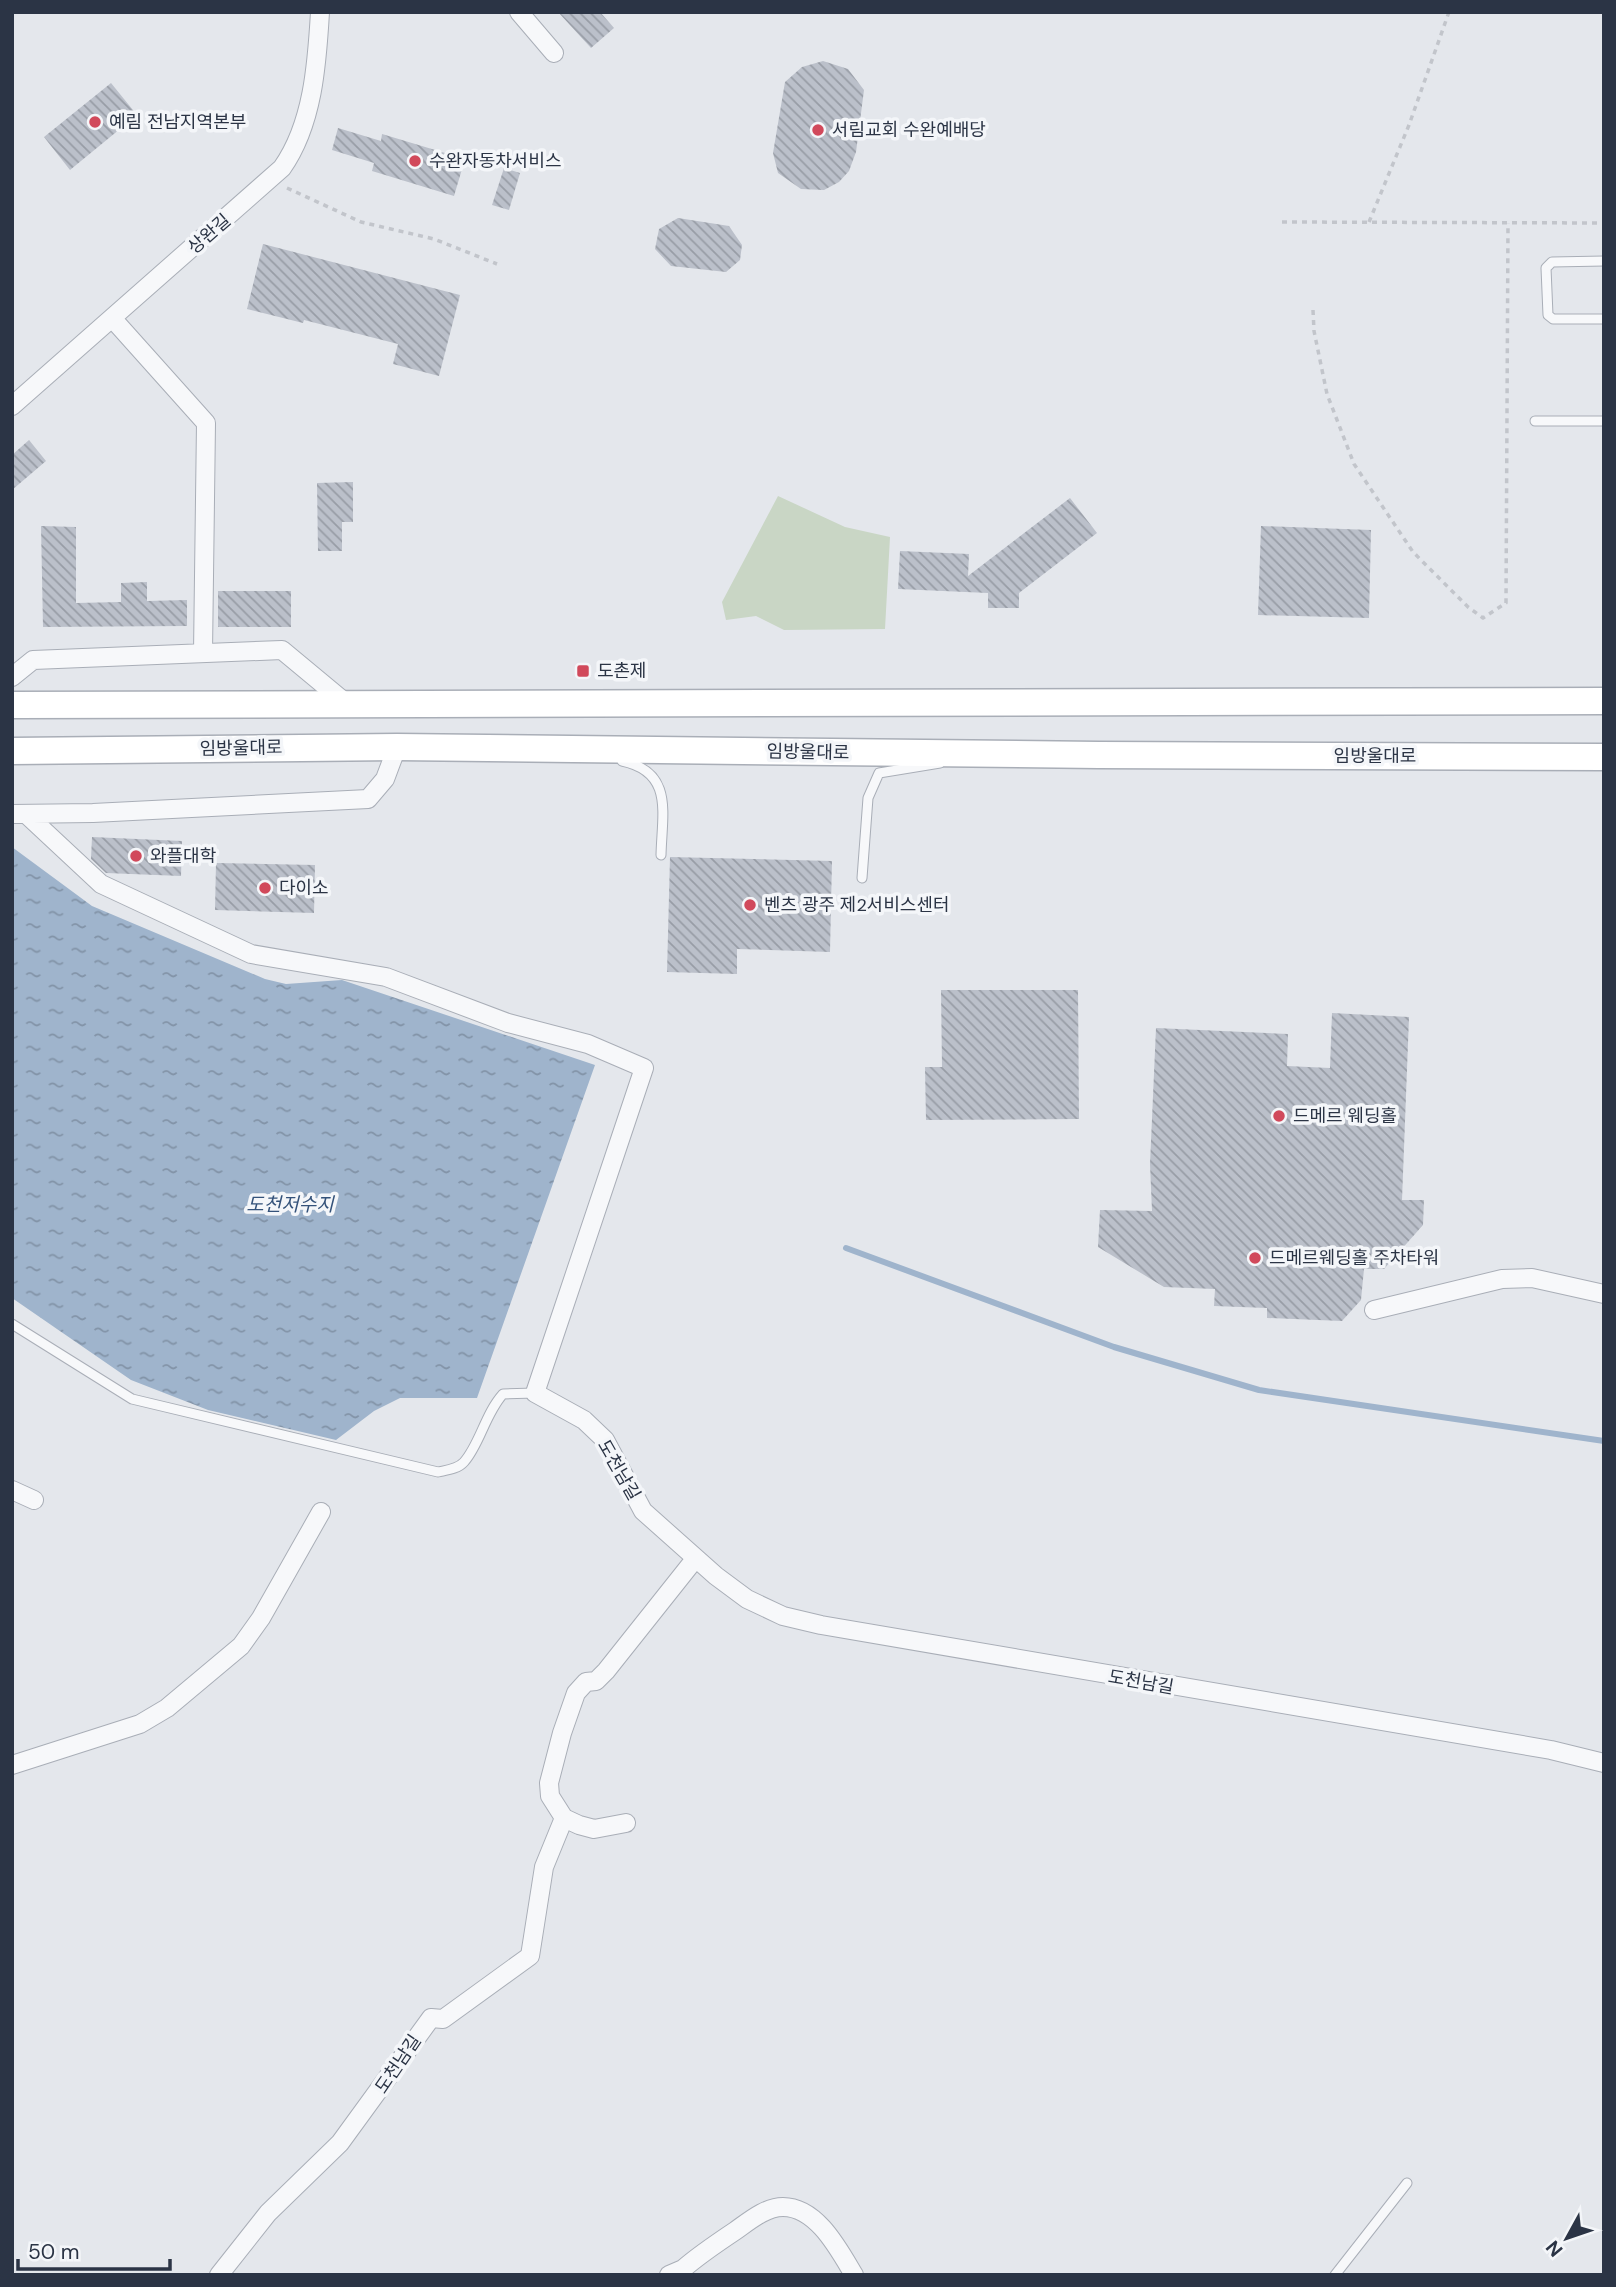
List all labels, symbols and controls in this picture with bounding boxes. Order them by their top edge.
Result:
place label: 예림 전남지역본부 [109,110,246,134]
marker: 예림 전남지역본부 [87,114,103,130]
place label: 서림교회 수완예배당 [832,118,986,142]
marker: 서림교회 수완예배당 [810,122,826,138]
place label: 수완자동차서비스 [429,149,561,173]
marker: 수완자동차서비스 [407,153,423,169]
street label: 상완길 [182,209,236,259]
place label: 도촌제 [597,659,647,683]
marker: 도촌제 [575,663,591,679]
street label: 임방울대로 [199,735,283,761]
street label: 임방울대로 [766,739,850,765]
street label: 임방울대로 [1334,744,1416,768]
place label: 와플대학 [150,844,216,868]
marker: 와플대학 [128,848,144,864]
place label: 다이소 [279,876,329,900]
marker: 다이소 [257,880,273,896]
place label: 벤츠 광주 제2서비스센터 [764,893,950,917]
marker: 벤츠 광주 제2서비스센터 [742,897,758,913]
place label: 드메르 웨딩홀 [1293,1104,1397,1128]
marker: 드메르 웨딩홀 [1271,1108,1287,1124]
water label: 도천저수지 [246,1192,335,1217]
place label: 드메르웨딩홀 주차타워 [1269,1246,1439,1270]
marker: 드메르웨딩홀 주차타워 [1247,1250,1263,1266]
street label: 도천남길 [592,1435,646,1505]
street label: 도천남길 [1106,1664,1176,1700]
street label: 도천남길 [370,2030,426,2098]
north arrow [1532,2203,1602,2273]
scale bar [18,2228,170,2272]
text: N [1540,2235,1568,2262]
text: 50 m [28,2238,79,2266]

